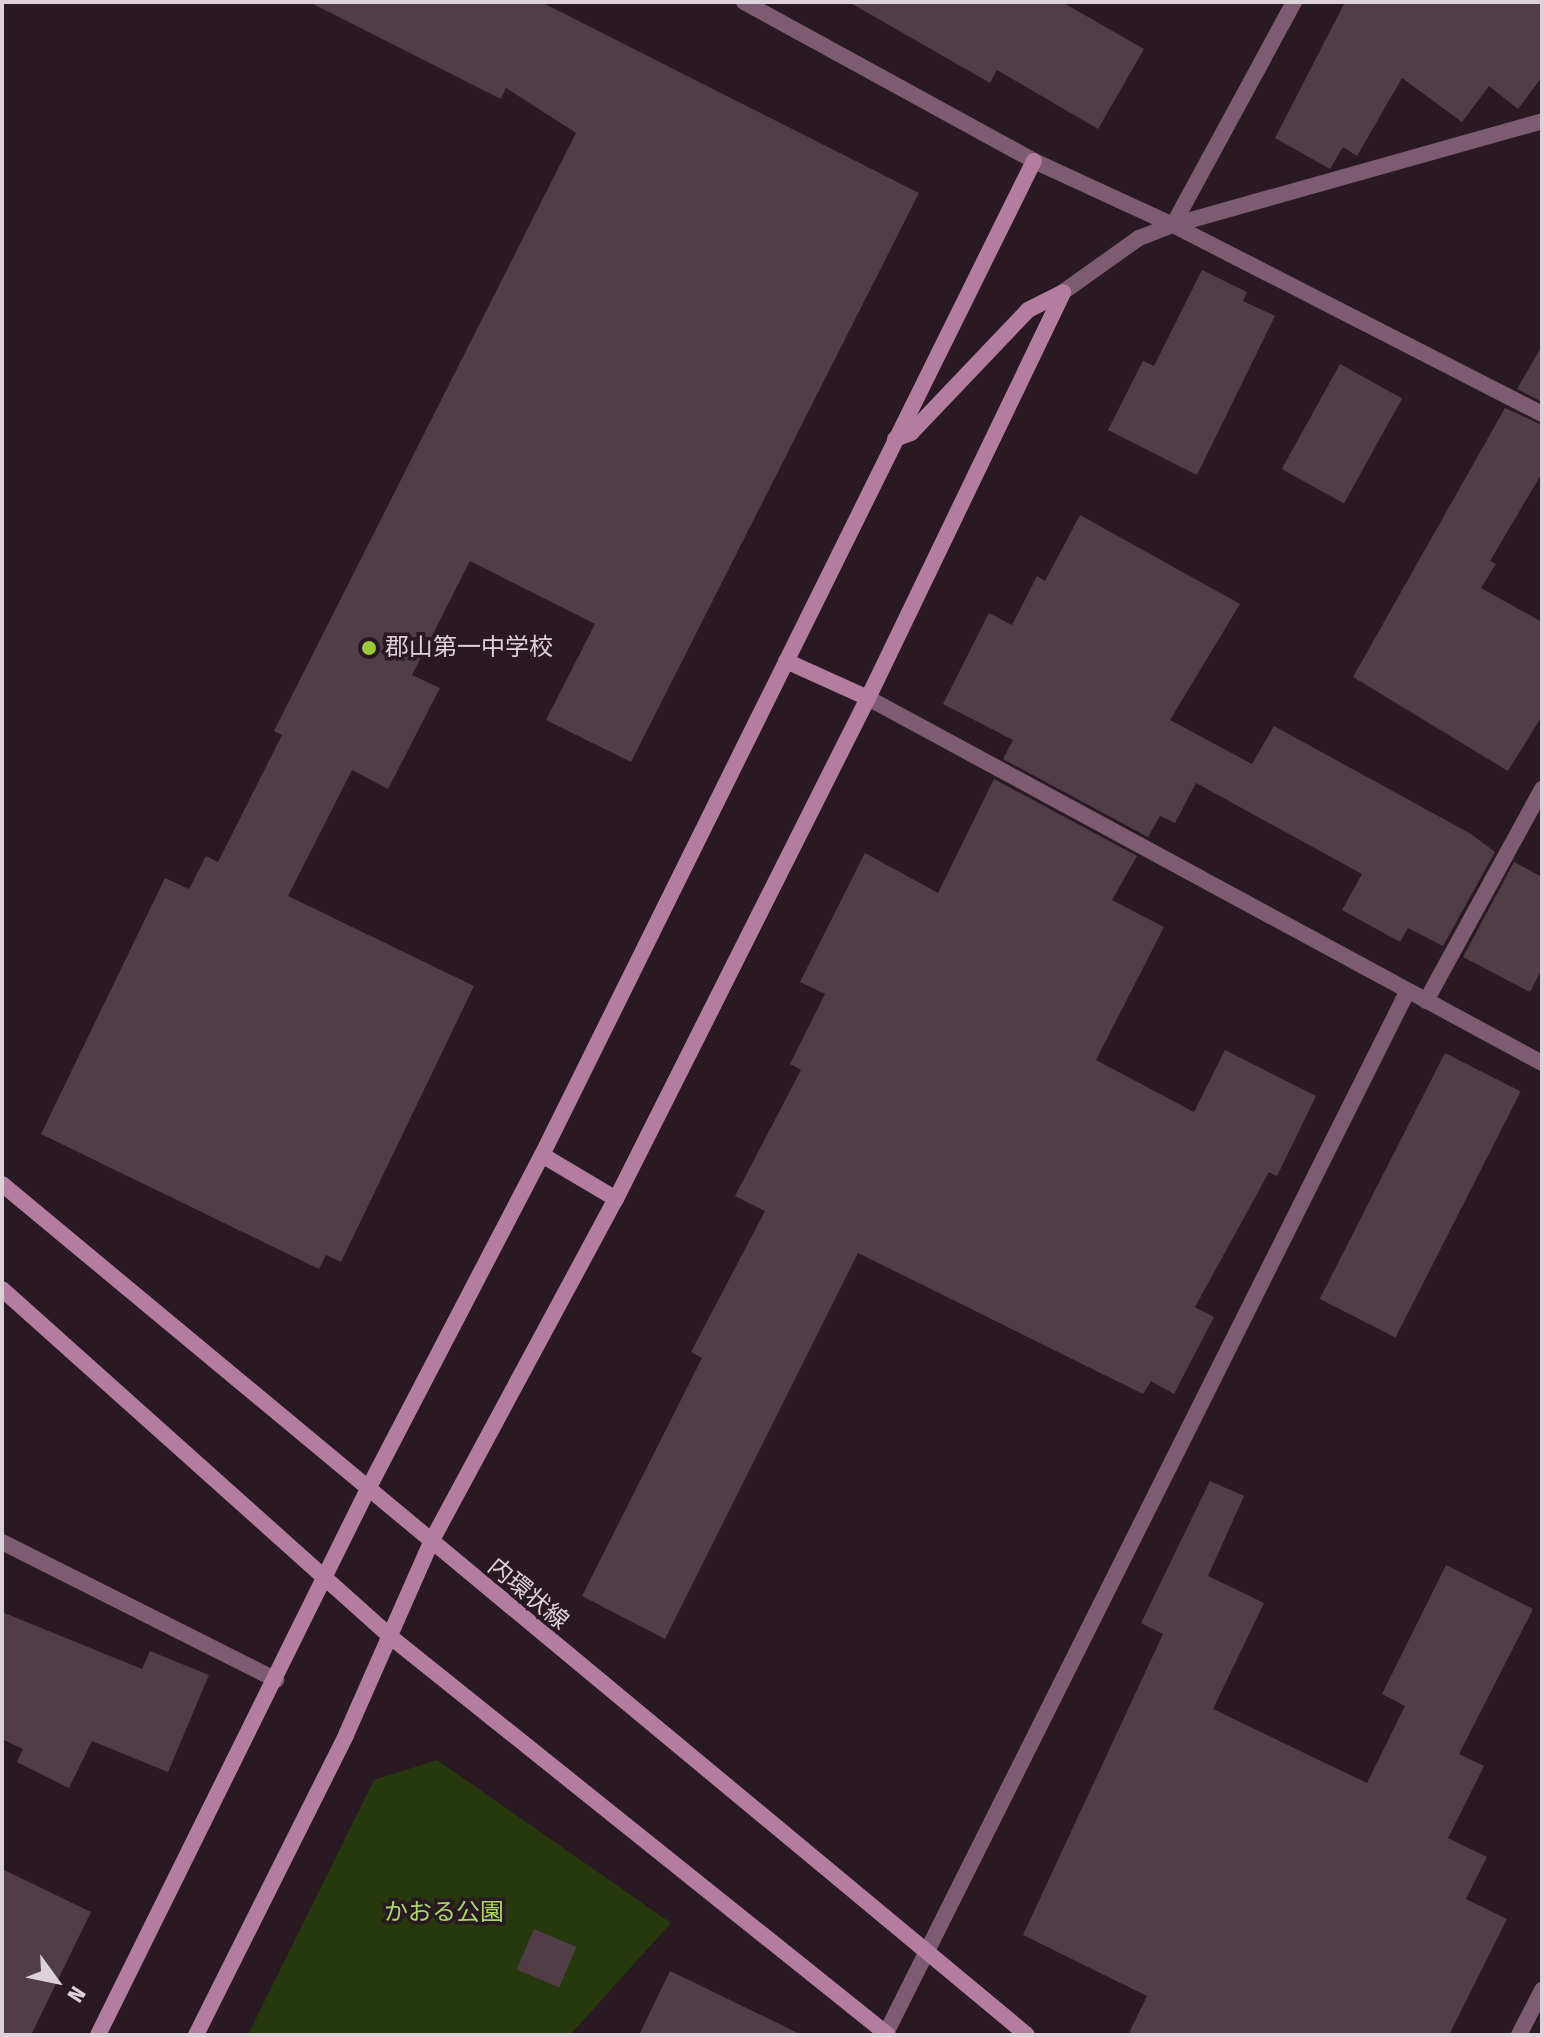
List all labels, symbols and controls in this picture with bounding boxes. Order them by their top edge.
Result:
place label: 郡山第一中学校 [385,634,553,662]
marker: 郡山第一中学校 [360,639,378,657]
street label: 内環状線 [482,1552,574,1636]
park label: かおる公園 [384,1899,504,1927]
north arrow [16,1941,96,2021]
text: N [62,1981,91,2007]

